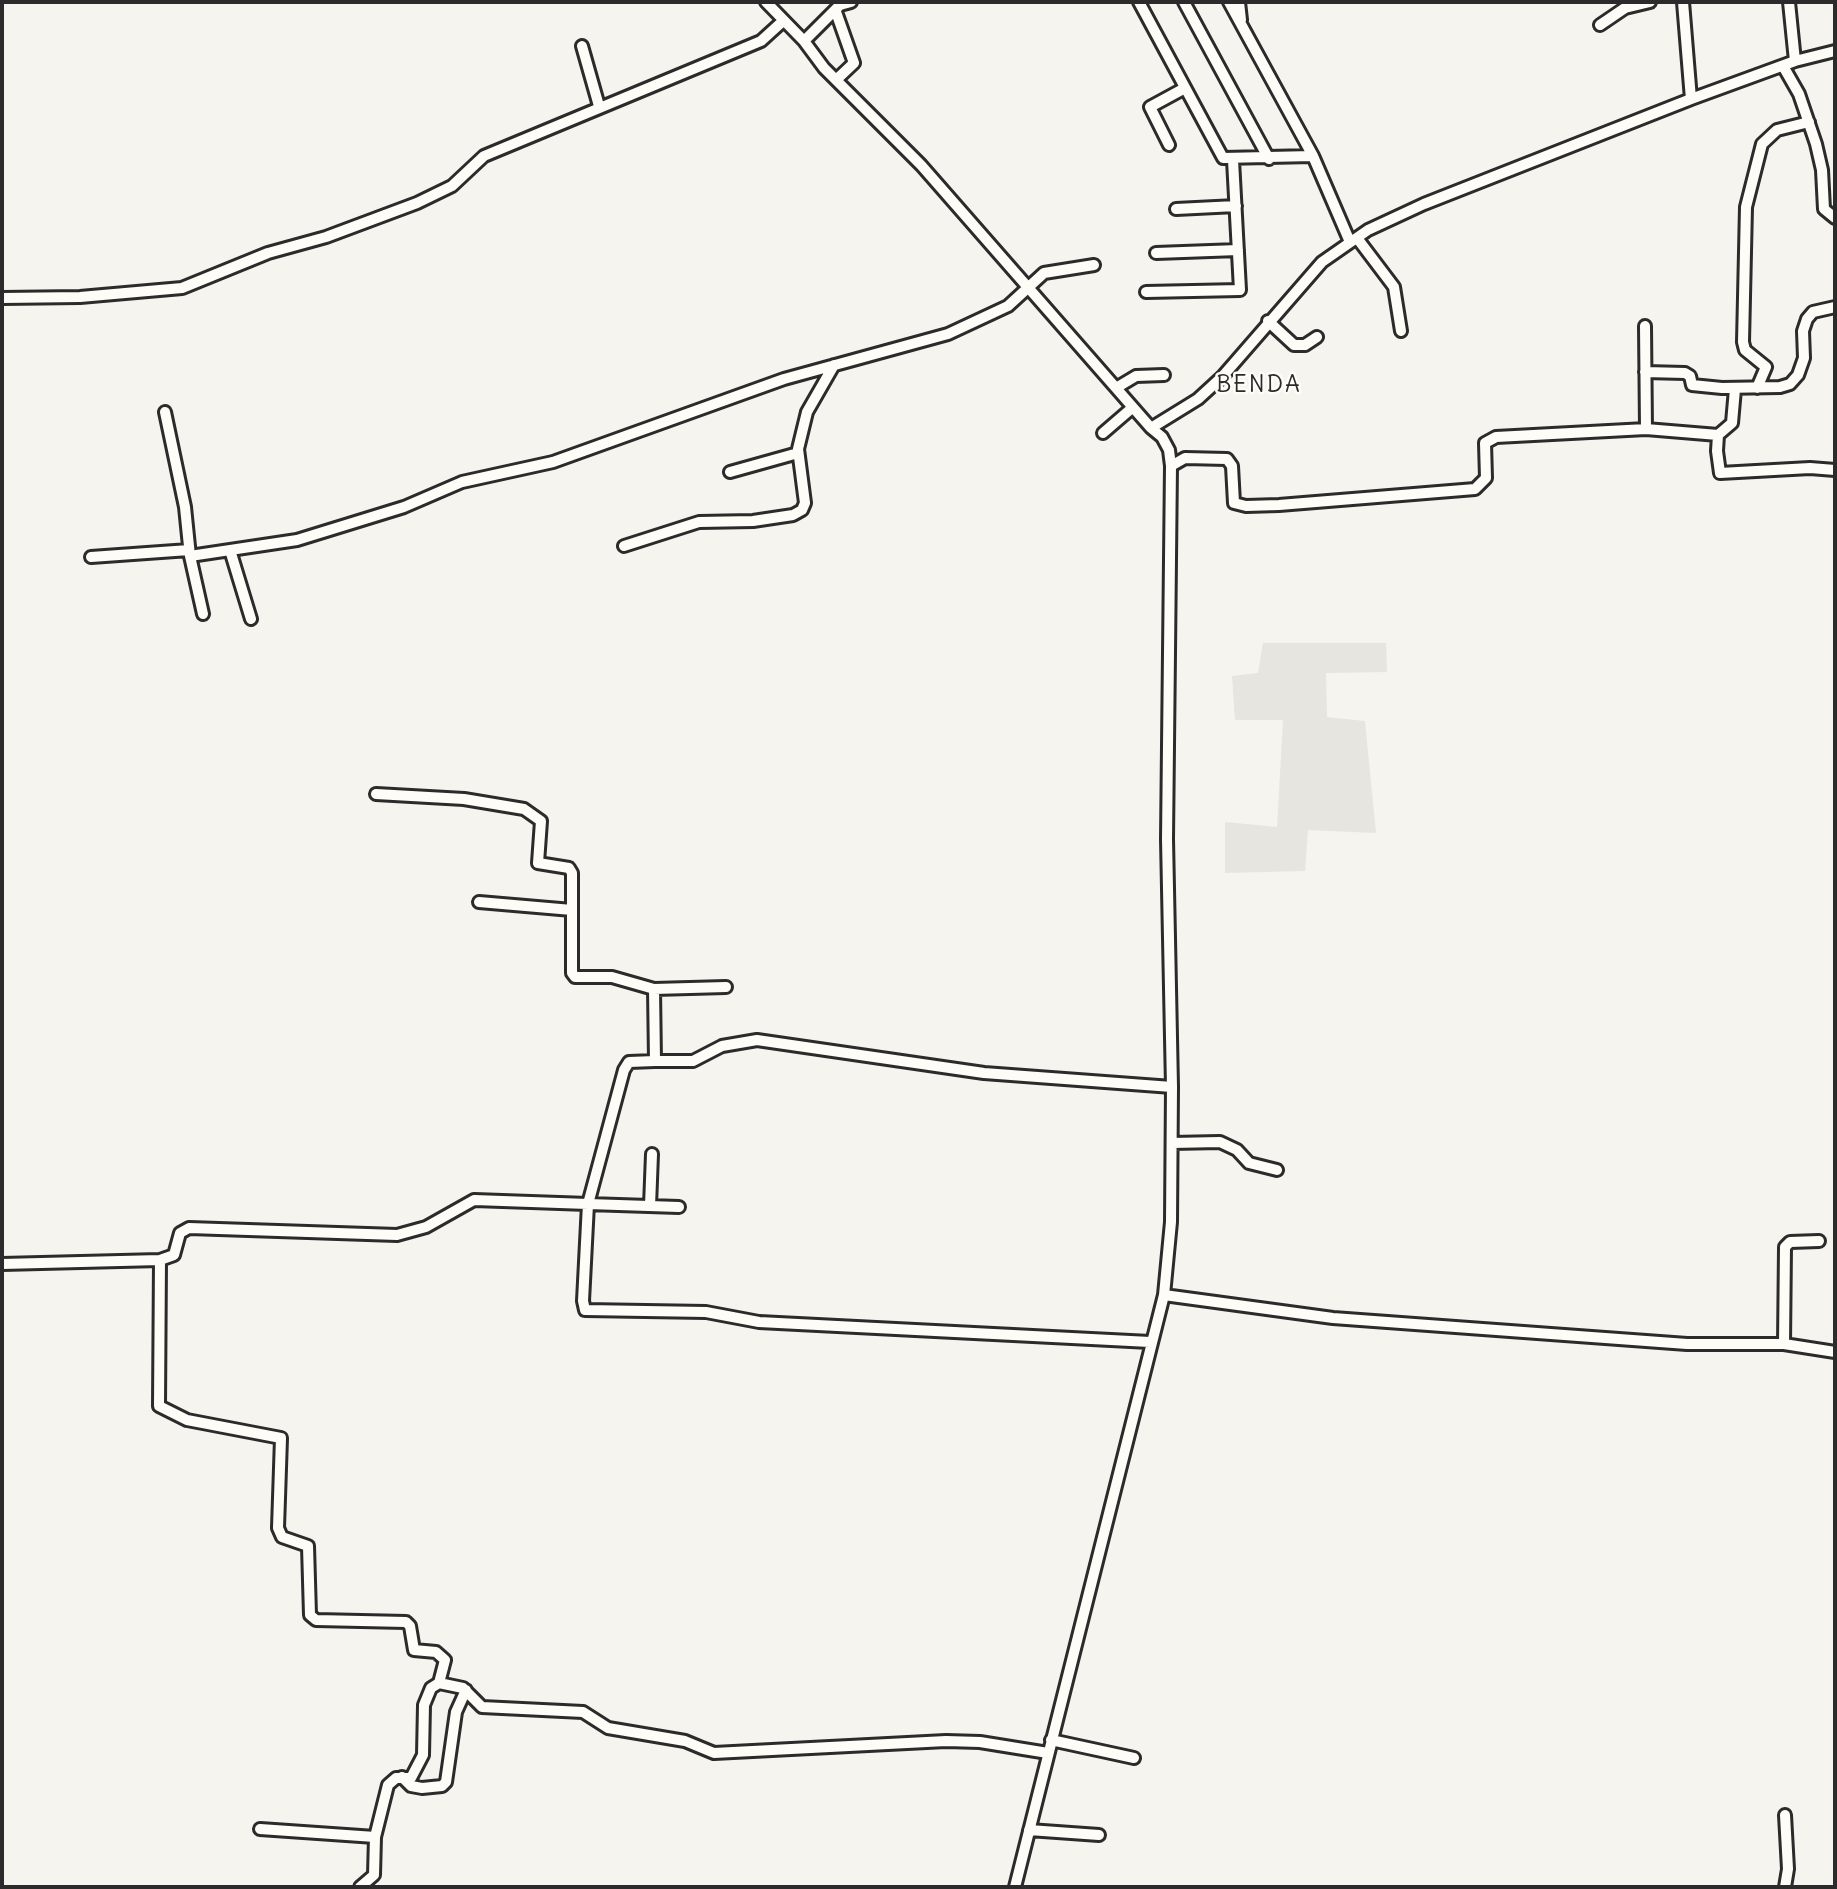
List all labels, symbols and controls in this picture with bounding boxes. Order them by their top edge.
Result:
district label: BENDA [1217,371,1301,399]

